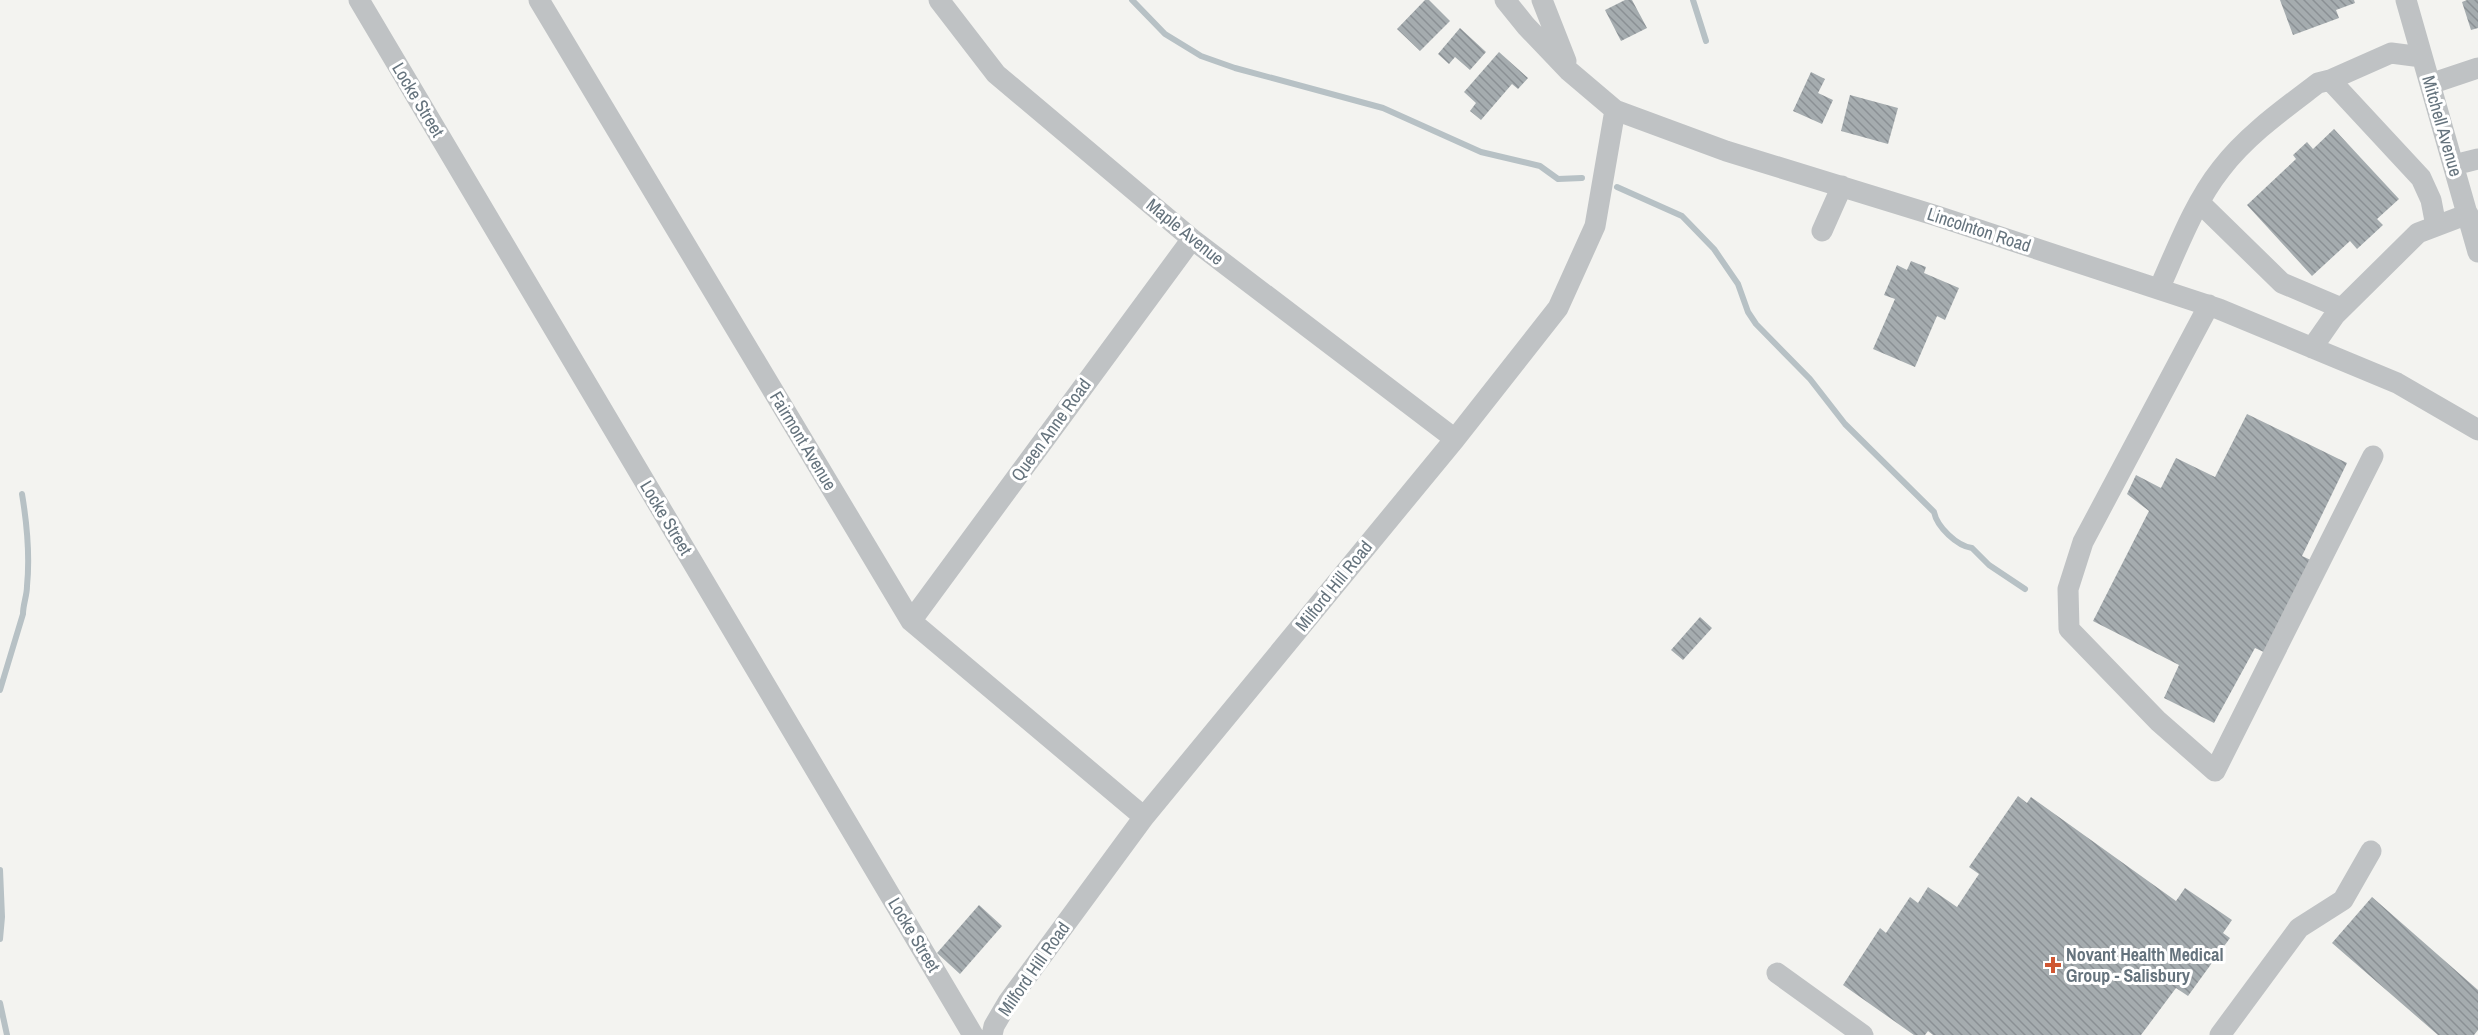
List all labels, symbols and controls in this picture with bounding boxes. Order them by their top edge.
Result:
street label: Locke Street [386,58,450,142]
street label: Mitchell Avenue [2416,72,2469,179]
street label: Maple Avenue [1141,193,1229,271]
street label: Lincolnton Road [1924,201,2034,258]
street label: Queen Anne Road [1005,373,1096,486]
street label: Fairmont Avenue [764,387,843,495]
street label: Locke Street [634,476,698,560]
street label: Milford Hill Road [1289,535,1378,636]
street label: Locke Street [882,893,946,977]
street label: Milford Hill Road [992,917,1075,1021]
place label: Novant Health Medical Group - Salisbury [2066,942,2223,988]
marker: Novant Health Medical Group - Salisbury [2044,956,2062,974]

